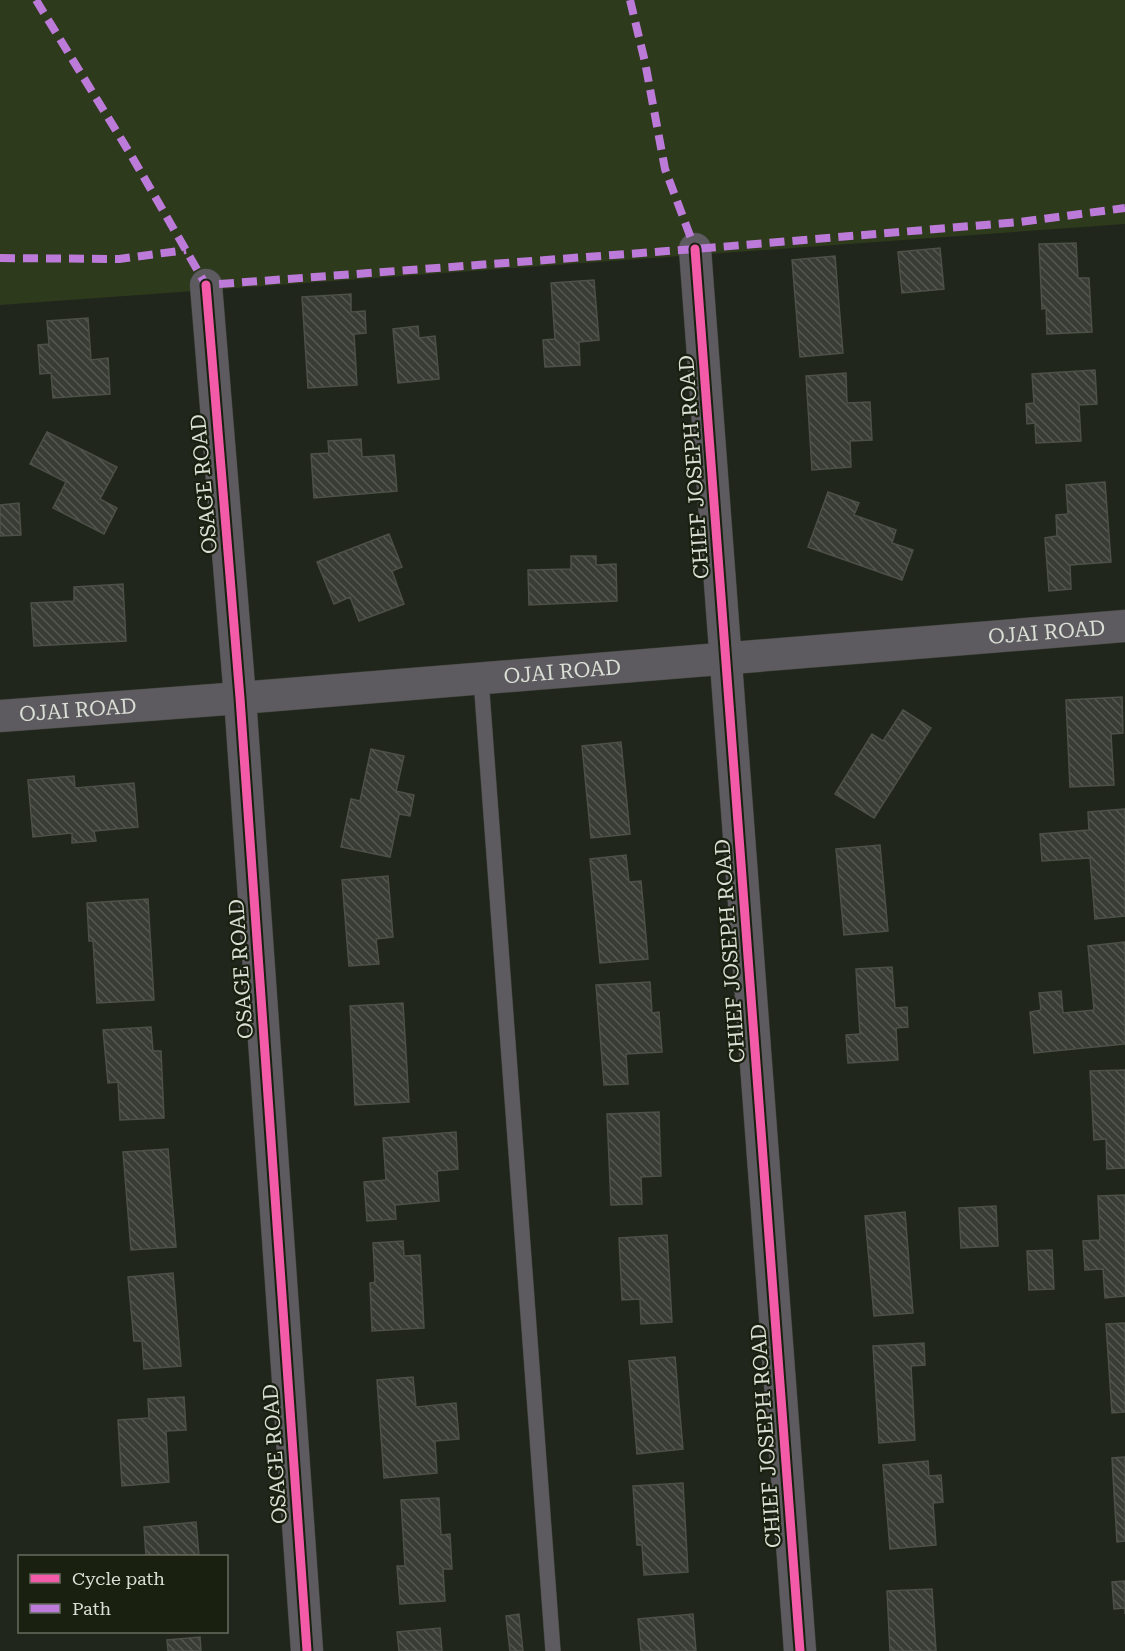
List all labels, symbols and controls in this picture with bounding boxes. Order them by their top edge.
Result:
street label: CHIEF JOSEPH ROAD [674,354,714,580]
street label: OSAGE ROAD [186,413,222,555]
street label: OJAI ROAD [987,616,1106,649]
street label: OJAI ROAD [503,655,622,689]
street label: OJAI ROAD [18,694,137,727]
street label: CHIEF JOSEPH ROAD [710,838,750,1064]
street label: OSAGE ROAD [224,898,258,1040]
street label: CHIEF JOSEPH ROAD [746,1323,786,1549]
street label: OSAGE ROAD [258,1383,292,1525]
legend [18,1555,228,1633]
text: Cycle path [72,1568,165,1589]
text: Path [72,1598,111,1619]

